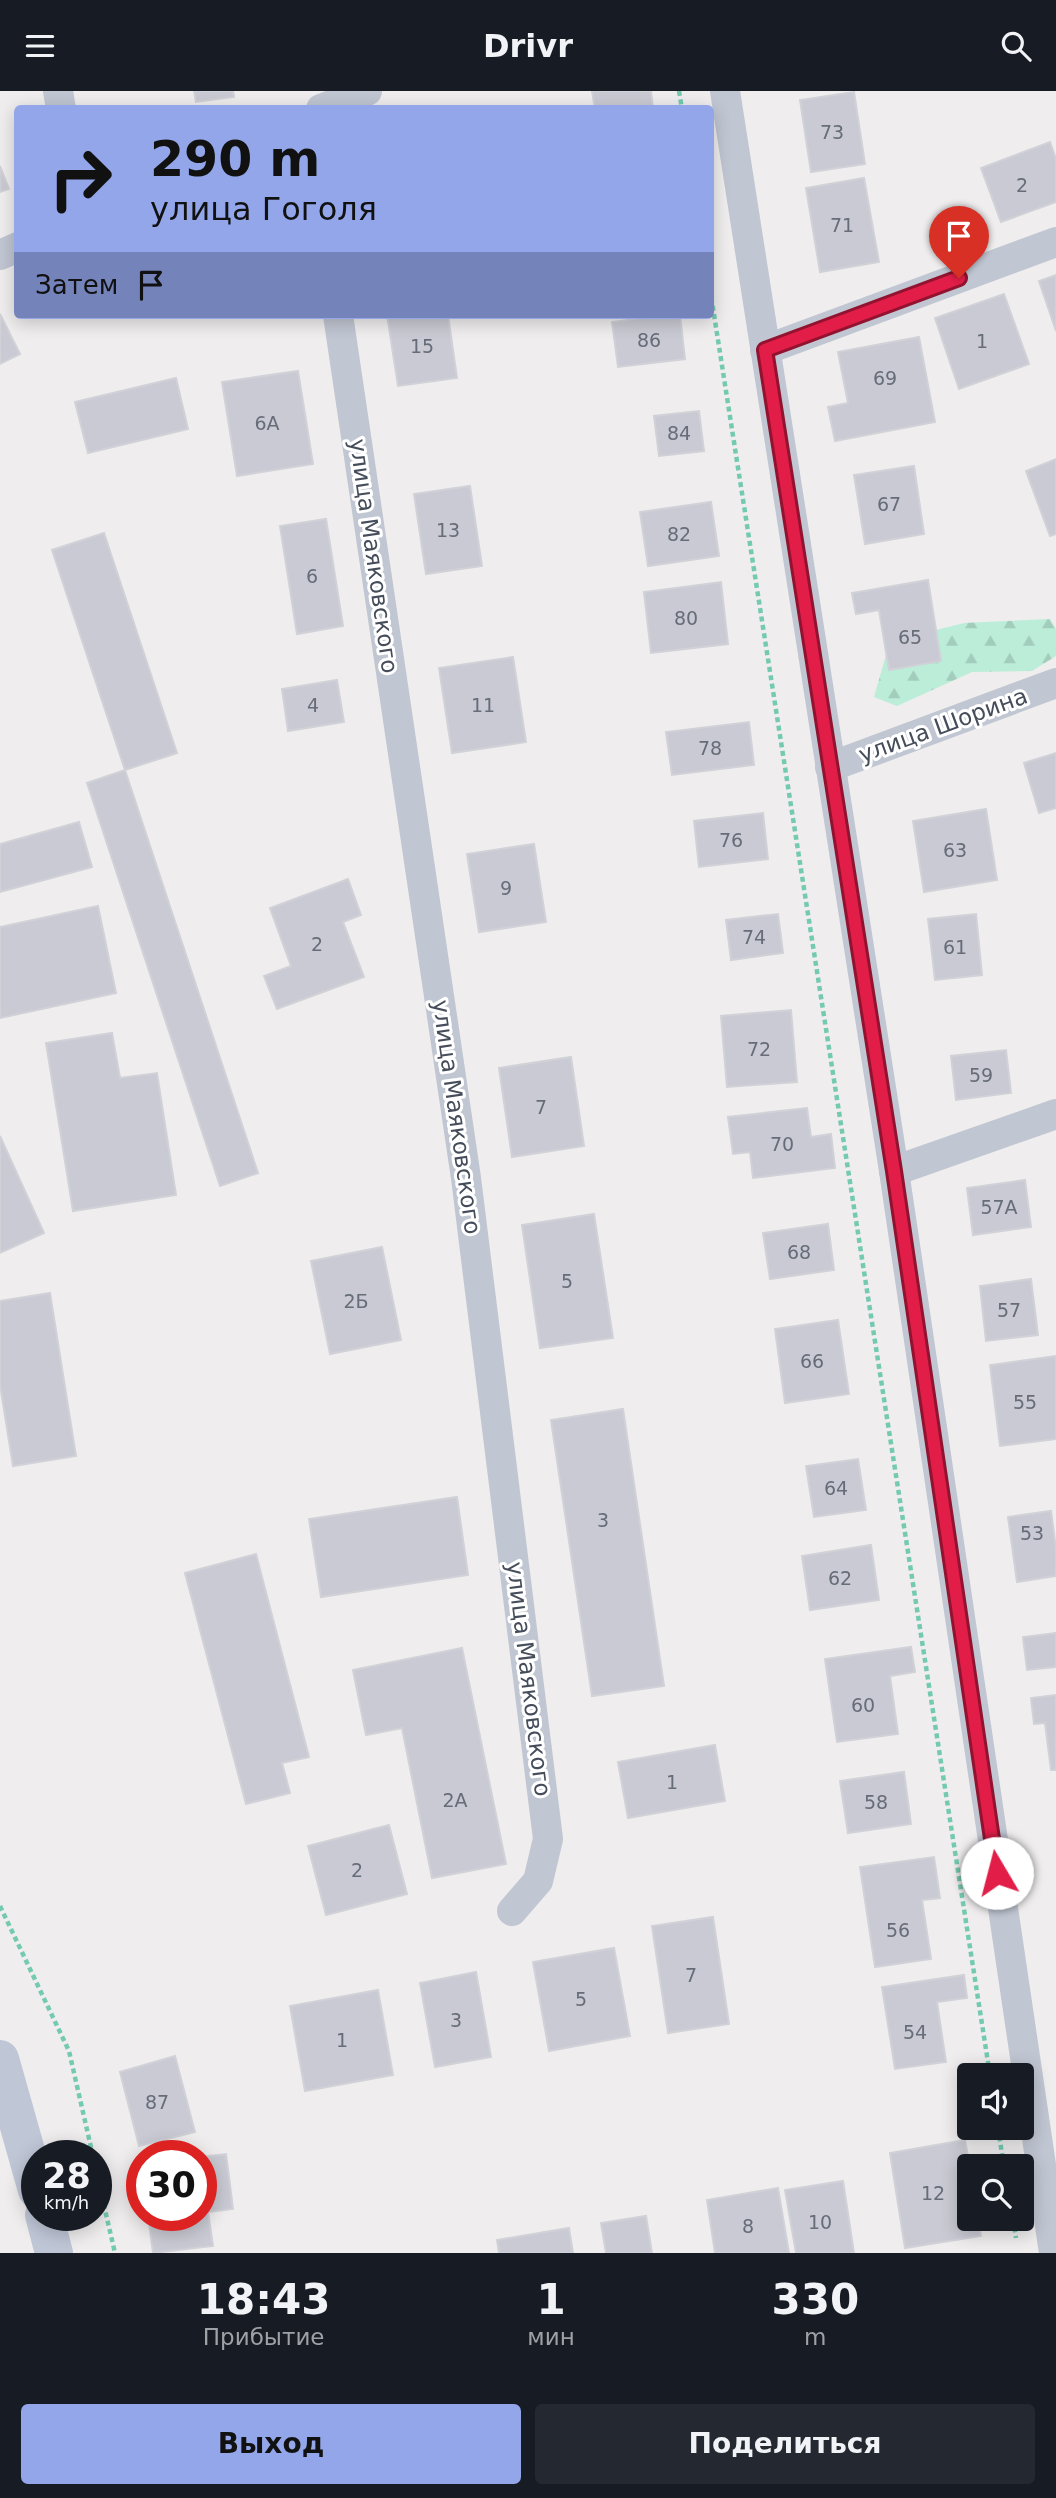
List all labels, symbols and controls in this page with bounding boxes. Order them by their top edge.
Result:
icon: menu [21,27,59,65]
text: Drivr [483,27,573,65]
icon: search [997,27,1035,65]
house number: 73 [820,121,844,143]
text: 290 m [150,131,320,188]
icon: right [35,133,126,224]
house number: 2 [1016,174,1028,196]
text: улица Гоголя [150,190,377,228]
pin [929,206,989,278]
house number: 71 [830,214,854,236]
icon: arrive [940,217,978,255]
icon: arrive [132,266,170,304]
text: Затем [35,270,118,300]
house number: 86 [637,329,661,351]
house number: 1 [976,330,988,352]
house number: 15 [410,335,434,357]
house number: 69 [873,367,897,389]
house number: 6А [254,412,280,434]
house number: 84 [667,422,691,444]
street label: улица Маяковского [345,437,403,675]
house number: 67 [877,493,901,515]
house number: 13 [436,519,460,541]
house number: 82 [667,523,691,545]
house number: 6 [306,565,318,587]
house number: 80 [674,607,698,629]
house number: 65 [898,626,922,648]
street label: улица Шорина [855,682,1031,768]
house number: 4 [307,694,319,716]
house number: 11 [471,694,495,716]
house number: 78 [698,737,722,759]
house number: 76 [719,829,743,851]
house number: 63 [943,839,967,861]
house number: 9 [500,877,512,899]
house number: 74 [742,926,766,948]
house number: 2 [311,933,323,955]
house number: 61 [943,936,967,958]
street label: улица Маяковского [428,998,486,1236]
house number: 72 [747,1038,771,1060]
house number: 59 [969,1064,993,1086]
house number: 7 [535,1096,547,1118]
house number: 70 [770,1133,794,1155]
house number: 57А [980,1196,1018,1218]
house number: 68 [787,1241,811,1263]
house number: 5 [561,1270,573,1292]
house number: 2Б [343,1290,369,1312]
house number: 57 [997,1299,1021,1321]
house number: 66 [800,1350,824,1372]
house number: 55 [1013,1391,1037,1413]
house number: 64 [824,1477,848,1499]
house number: 3 [597,1509,609,1531]
house number: 53 [1020,1522,1044,1544]
street label: улица Маяковского [502,1560,556,1798]
house number: 62 [828,1567,852,1589]
house number: 60 [851,1694,875,1716]
house number: 1 [666,1771,678,1793]
house number: 2А [442,1789,468,1811]
house number: 58 [864,1791,888,1813]
position arrow [960,1836,1034,1910]
house number: 2 [351,1859,363,1881]
house number: 56 [886,1919,910,1941]
house number: 7 [685,1964,697,1986]
house number: 5 [575,1988,587,2010]
house number: 3 [450,2009,462,2031]
house number: 54 [903,2021,927,2043]
house number: 1 [336,2029,348,2051]
map controls [957,2063,1034,2231]
button: sound [957,2063,1034,2140]
house number: 87 [145,2091,169,2113]
speed limit sign: 30 [126,2140,217,2231]
button: search [957,2154,1034,2231]
text: 28 [42,2156,91,2196]
house number: 12 [921,2182,945,2204]
text: km/h [44,2192,89,2213]
house number: 10 [808,2211,832,2233]
house number: 8 [742,2215,754,2237]
text: 18:43 [197,2275,331,2324]
text: 1 [536,2275,566,2324]
text: 330 [771,2275,859,2324]
text: Прибытие [203,2324,325,2350]
text: мин [527,2324,575,2350]
text: m [804,2324,827,2350]
button: Выход [21,2404,521,2484]
button: Поделиться [535,2404,1035,2484]

